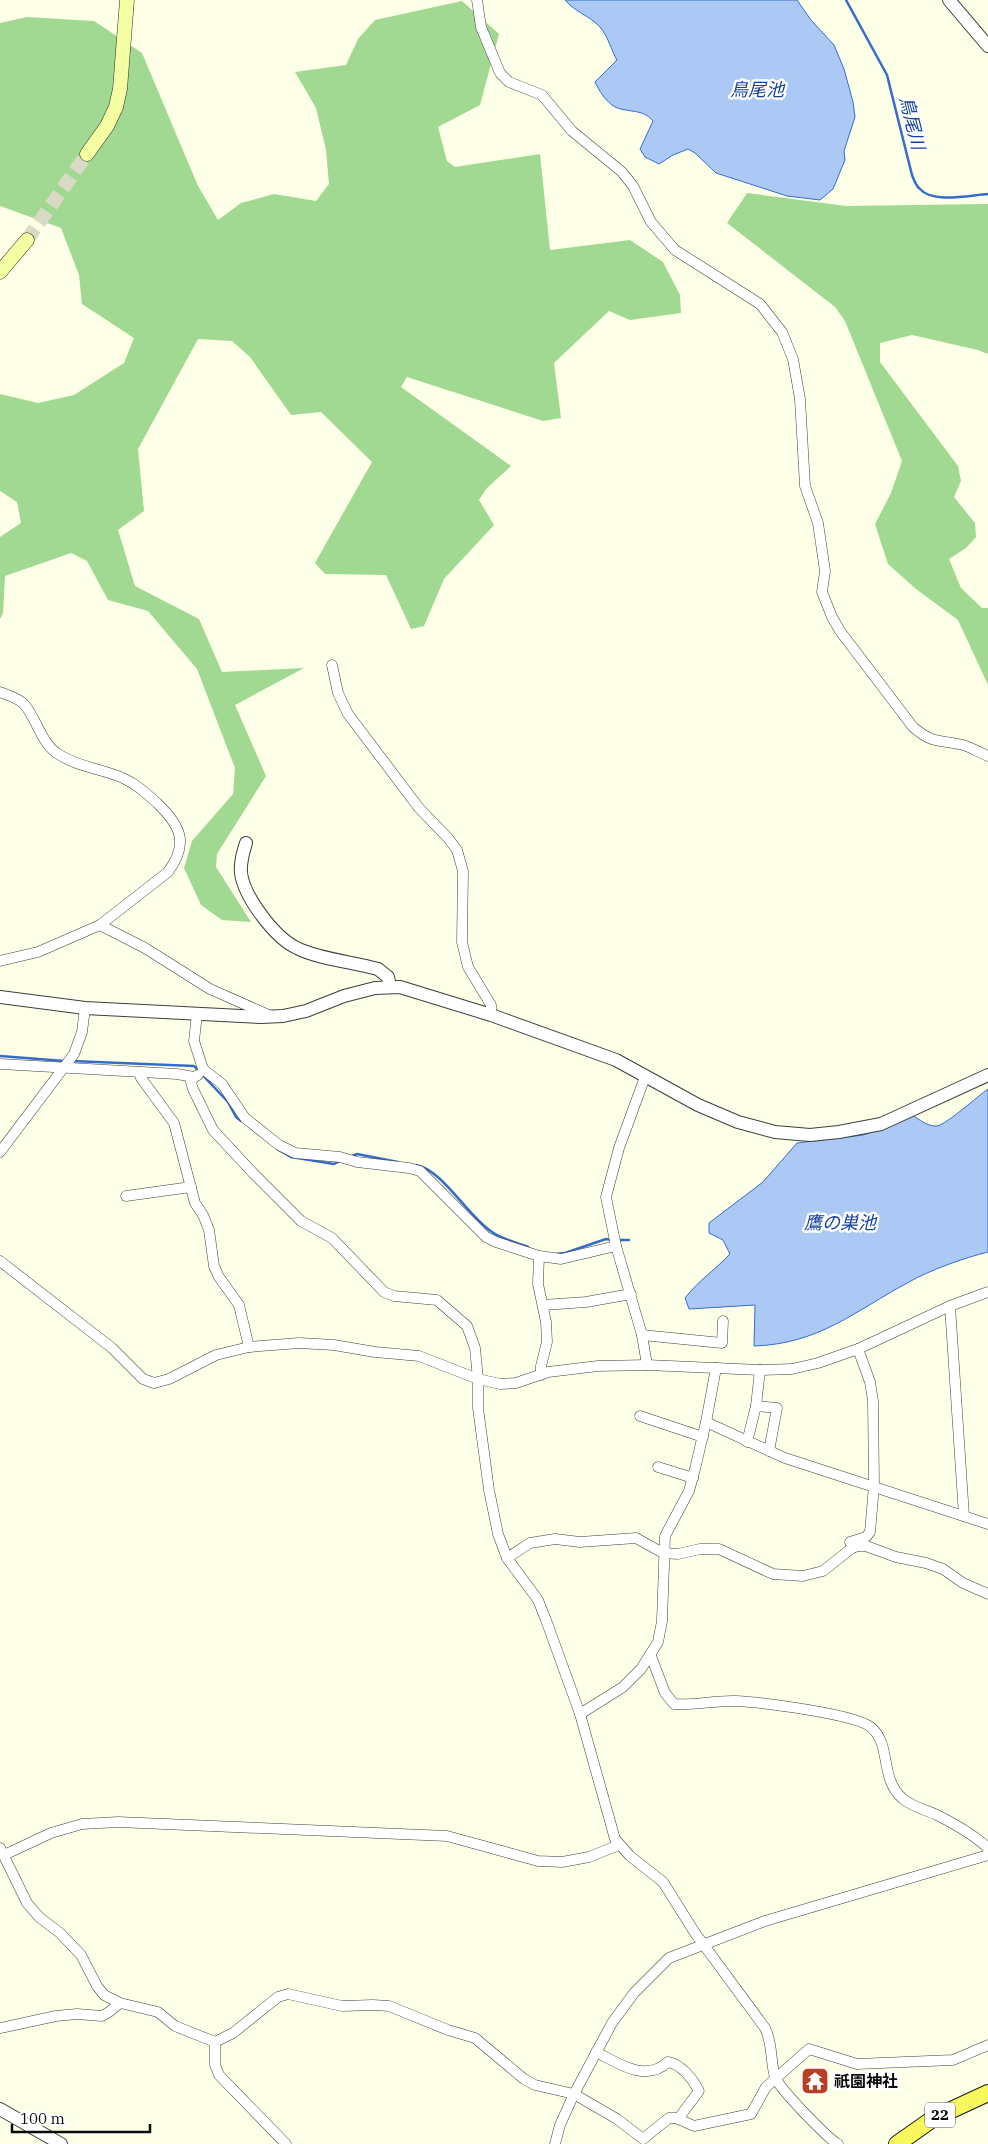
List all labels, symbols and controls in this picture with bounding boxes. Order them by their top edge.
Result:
water label: 鳥尾池 [730,78,786,101]
water label: 鳥尾川 [895,94,931,154]
water label: 鷹の巣池 [804,1211,878,1234]
temple icon: 祇園神社 [800,2066,830,2096]
place label: 祇園神社 [834,2071,898,2091]
scale bar [12,2102,150,2134]
road number: 22 [925,2102,955,2128]
text: 100 m [20,2109,65,2128]

